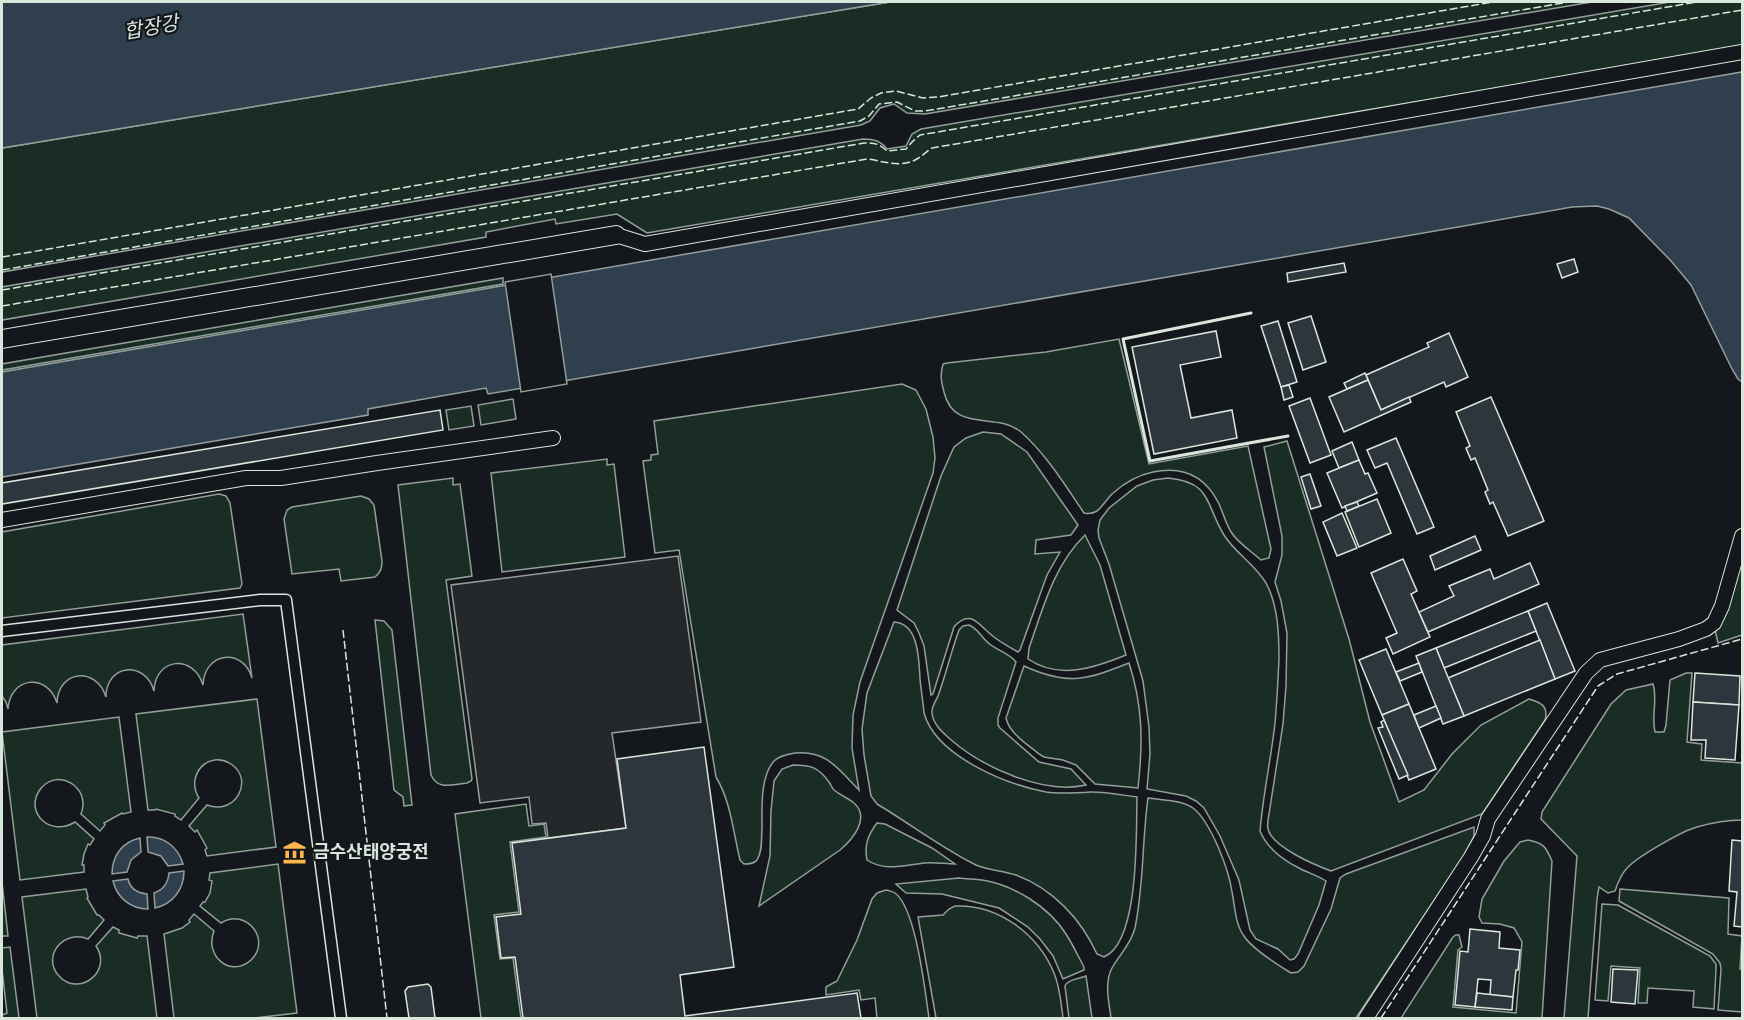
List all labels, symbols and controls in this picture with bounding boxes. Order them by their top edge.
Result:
water label: 합장강 [122,10,183,43]
museum icon: 금수산태양궁전 [282,839,308,865]
place label: 금수산태양궁전 [313,841,429,862]

